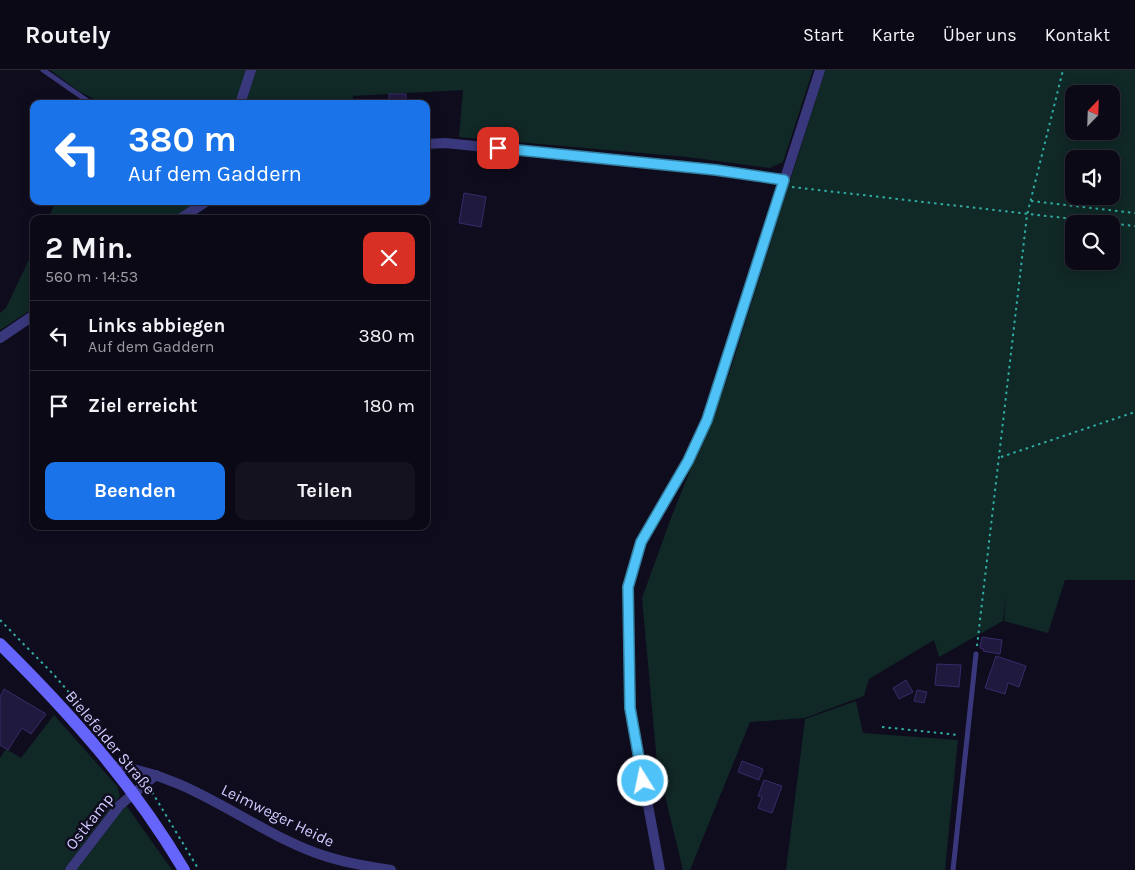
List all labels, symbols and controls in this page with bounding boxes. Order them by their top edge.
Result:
text: Routely [25,21,111,49]
text: Start [803,24,844,46]
text: Karte [872,24,915,46]
text: Über uns [943,24,1017,46]
text: Kontakt [1045,24,1110,46]
north arrow [1065,85,1120,140]
map controls [1065,85,1120,270]
text: 380 m [128,119,237,160]
icon: left [45,120,110,185]
pin [477,127,519,169]
icon: arrive [484,134,512,162]
button: sound [1065,150,1120,205]
text: Auf dem Gaddern [128,161,302,187]
button: search [1065,215,1120,270]
text: 2 Min. [45,230,132,266]
button: close [363,232,415,284]
text: 560 m · 14:53 [45,267,138,286]
text: Links abbiegen [88,315,225,337]
icon: left [45,322,73,350]
text: 380 m [359,325,415,347]
text: Auf dem Gaddern [88,337,214,356]
icon: arrive [45,392,73,420]
text: Ziel erreicht [88,395,198,417]
text: 180 m [363,395,415,417]
button: Beenden [45,462,225,520]
button: Teilen [235,462,415,520]
street label: Bielefelder Straße [62,687,159,798]
position arrow [616,754,668,806]
street label: Leimweger Heide [218,780,337,851]
street label: Ostkamp [61,789,117,854]

